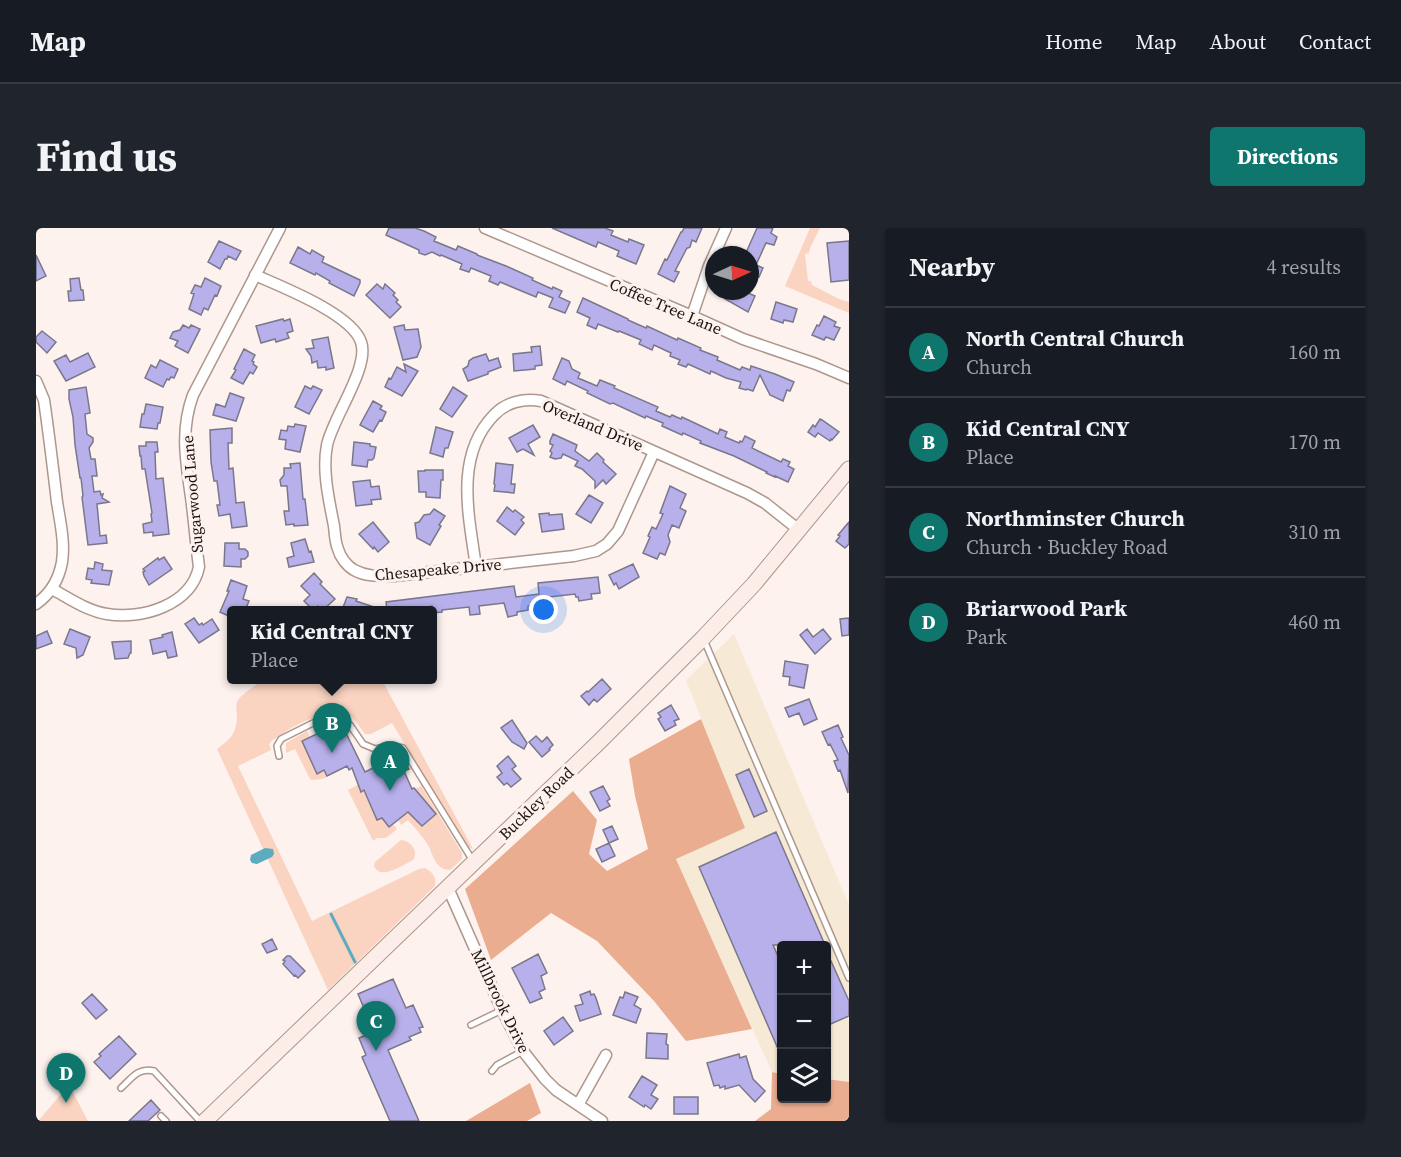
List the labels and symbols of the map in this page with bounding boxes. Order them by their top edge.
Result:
north arrow [705,246,759,300]
street label: Coffee Tree Lane [606,272,726,340]
street label: Overland Drive [539,394,647,456]
street label: Sugarwood Lane [176,434,208,554]
street label: Chesapeake Drive [374,553,502,585]
your location [529,595,558,624]
pin: B [312,704,352,753]
pin: A [370,742,410,791]
street label: Buckley Road [494,762,578,844]
street label: Millbrook Drive [466,945,536,1057]
pin: C [356,1002,396,1051]
pin: D [46,1054,86,1103]

